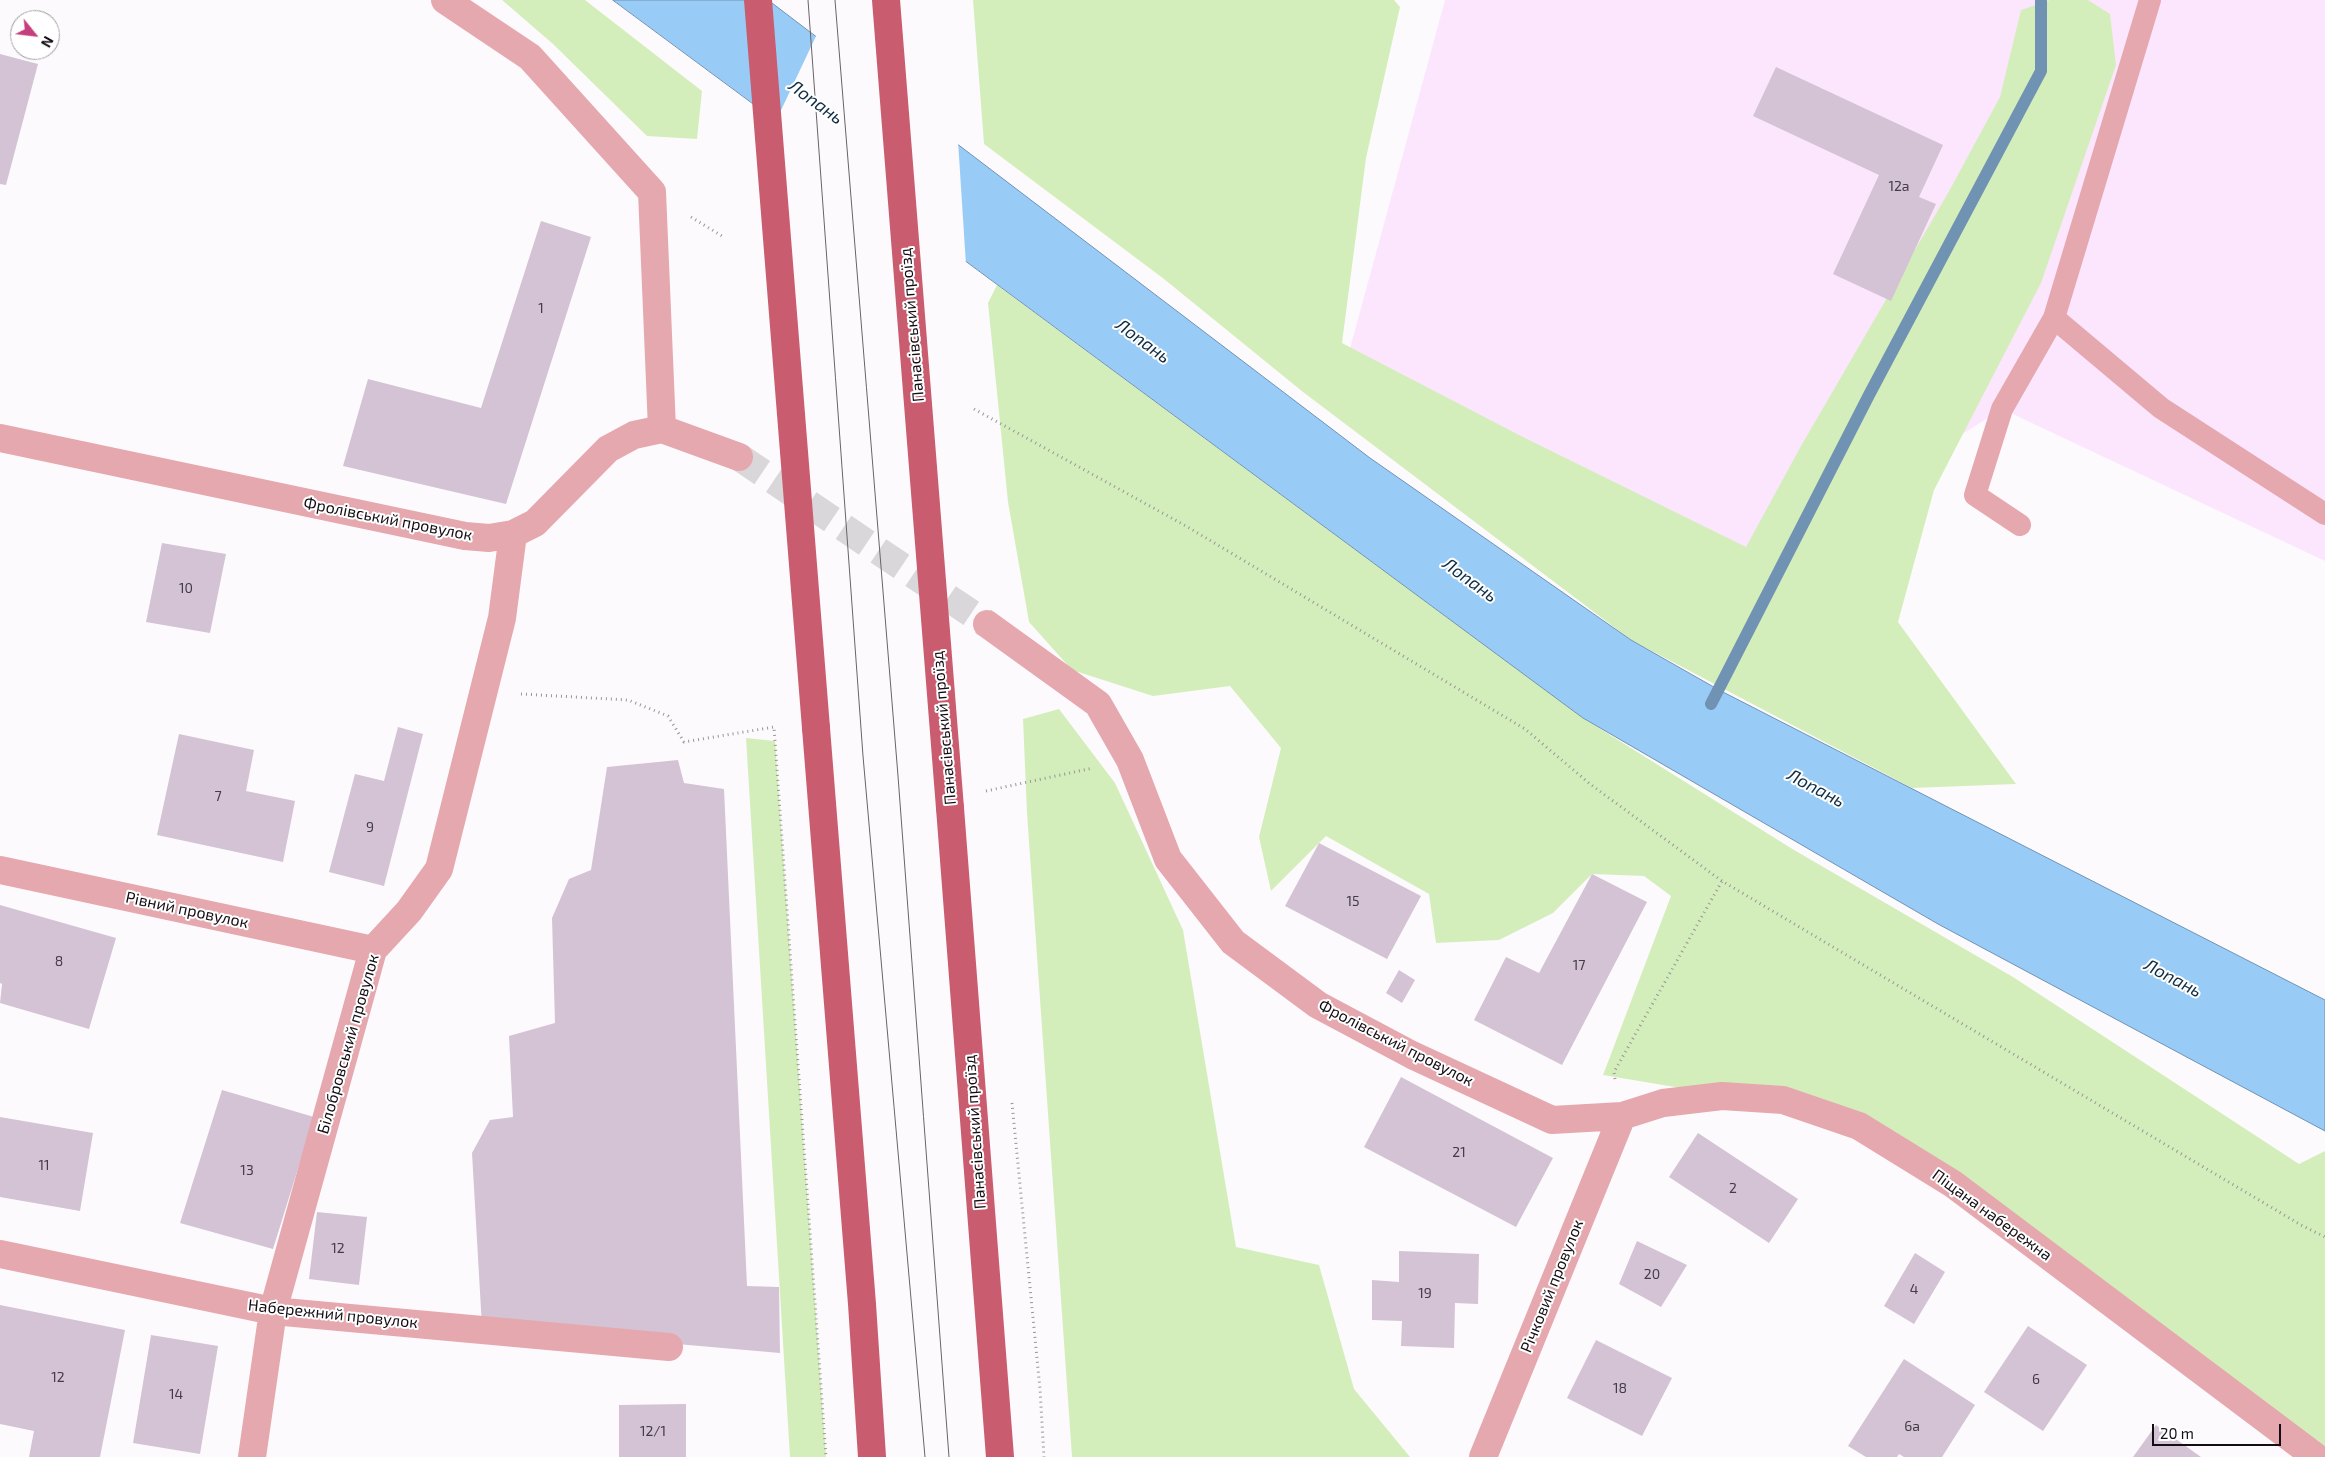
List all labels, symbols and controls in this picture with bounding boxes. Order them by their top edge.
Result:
north arrow [10,10,60,60]
text: N [38,33,58,51]
water label: Лопань [784,75,848,129]
house number: 12а [1888,178,1910,194]
street label: Панасівський проїзд [896,247,928,403]
house number: 1 [538,300,544,316]
water label: Лопань [1111,314,1175,368]
street label: Фролівський провулок [302,493,474,545]
water label: Лопань [1438,553,1502,607]
house number: 10 [179,580,193,596]
street label: Панасівський проїзд [928,650,960,806]
water label: Лопань [1783,764,1849,812]
house number: 7 [214,788,222,804]
house number: 9 [366,819,374,835]
street label: Рівний провулок [124,888,250,932]
house number: 15 [1346,893,1360,909]
street label: Білобровський провулок [313,952,383,1136]
house number: 8 [55,953,63,969]
water label: Лопань [2140,954,2206,1002]
house number: 17 [1573,957,1585,973]
street label: Фролівський провулок [1315,996,1477,1090]
street label: Панасівський проїзд [960,1054,990,1210]
house number: 21 [1452,1144,1466,1160]
house number: 11 [38,1157,50,1173]
house number: 13 [240,1162,254,1178]
street label: Піщана набережна [1928,1165,2056,1265]
house number: 2 [1729,1180,1737,1196]
street label: Річковий провулок [1517,1217,1587,1355]
house number: 12 [331,1240,345,1256]
house number: 20 [1644,1266,1660,1282]
house number: 4 [1910,1281,1918,1297]
house number: 19 [1418,1285,1432,1301]
street label: Набережний провулок [247,1296,419,1332]
house number: 12 [51,1369,65,1385]
house number: 6 [2032,1371,2040,1387]
house number: 18 [1613,1380,1627,1396]
house number: 14 [169,1386,183,1402]
scale bar [2155,1414,2284,1446]
house number: 6а [1904,1418,1920,1434]
house number: 12/1 [640,1423,666,1439]
text: 20 m [2160,1424,2194,1442]

